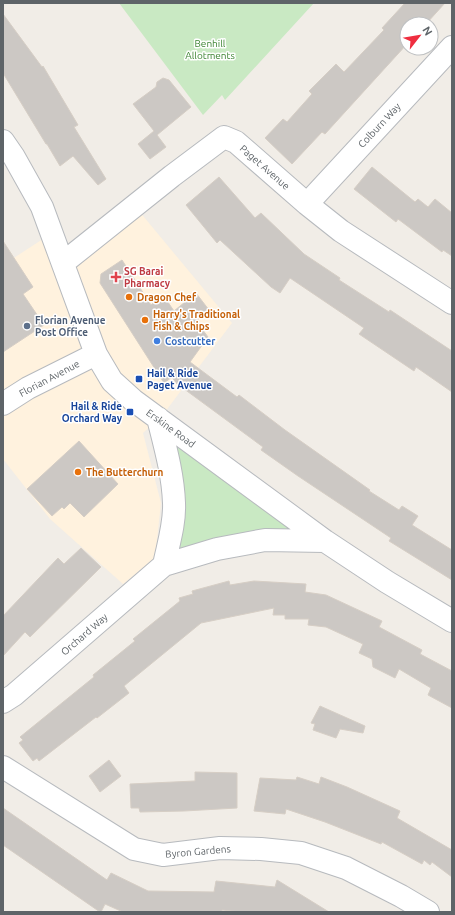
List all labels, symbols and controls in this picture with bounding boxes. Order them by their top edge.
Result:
north arrow [399,16,439,56]
text: N [420,24,435,37]
park label: Benhill Allotments [185,38,235,61]
street label: Colburn Way [356,101,403,150]
street label: Paget Avenue [238,143,292,192]
place label: SG Barai Pharmacy [124,266,171,289]
marker: SG Barai Pharmacy [111,272,121,282]
marker: Dragon Chef [124,292,134,302]
place label: Dragon Chef [137,292,197,303]
place label: Harry's Traditional Fish & Chips [153,309,240,332]
place label: Florian Avenue Post Office [35,315,106,338]
marker: Harry's Traditional Fish & Chips [140,315,150,325]
marker: Florian Avenue Post Office [22,321,32,331]
marker: Costcutter [152,336,162,346]
place label: Costcutter [165,336,216,347]
street label: Florian Avenue [17,358,81,399]
place label: Hail & Ride Paget Avenue [147,368,212,391]
marker: Hail & Ride Paget Avenue [134,374,144,384]
place label: Hail & Ride Orchard Way [62,401,123,424]
marker: Hail & Ride Orchard Way [125,407,135,417]
street label: Erskine Road [144,407,197,450]
marker: The Butterchurn [73,467,83,477]
place label: The Butterchurn [86,467,163,478]
street label: Orchard Way [59,611,110,658]
street label: Byron Gardens [165,843,231,860]

